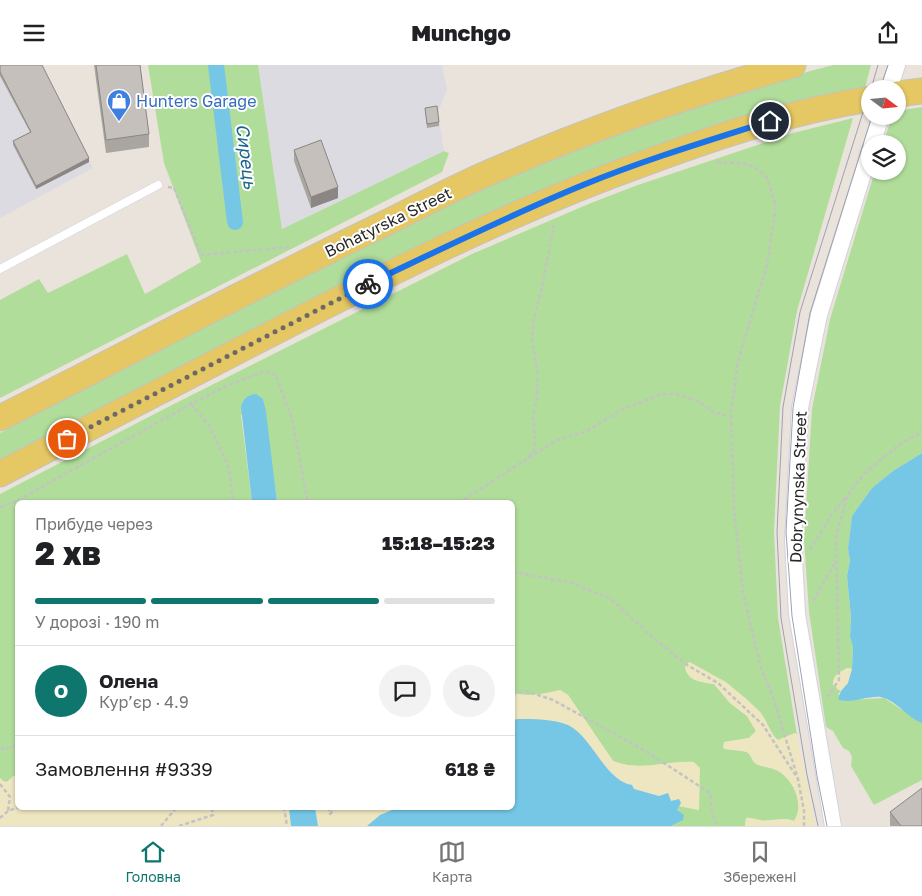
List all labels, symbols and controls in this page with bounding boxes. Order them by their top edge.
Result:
icon: menu [20,19,48,47]
text: Munchgo [411,19,511,46]
icon: share [874,19,902,47]
north arrow [861,80,906,125]
map controls [861,80,906,180]
shop icon: Hunters Garage [106,88,132,122]
place label: Hunters Garage [136,91,256,111]
pin [749,100,791,142]
icon: home [756,107,784,135]
water label: Сирець [232,122,262,190]
button: layers [861,135,906,180]
street label: Bohatyrska Street [321,183,455,261]
courier [343,259,393,309]
icon: bike [354,270,382,298]
street label: Dobrynynska Street [785,410,811,564]
pin [46,418,88,460]
icon: bag [53,425,81,453]
text: Прибуде через [35,514,153,534]
text: 15:18–15:23 [382,531,495,554]
text: 2 хв [35,534,101,572]
text: У дорозі · 190 m [35,612,159,632]
button: chat [379,665,431,717]
button: phone [443,665,495,717]
text: Олена [99,669,158,692]
text: О [54,679,68,702]
text: Кур’єр · 4.9 [99,692,189,712]
text: Замовлення #9339 [35,757,213,780]
text: 618 ₴ [445,757,495,780]
tab: Головна [125,838,181,885]
tab: Карта [432,838,472,885]
tab: Збережені [723,838,797,885]

